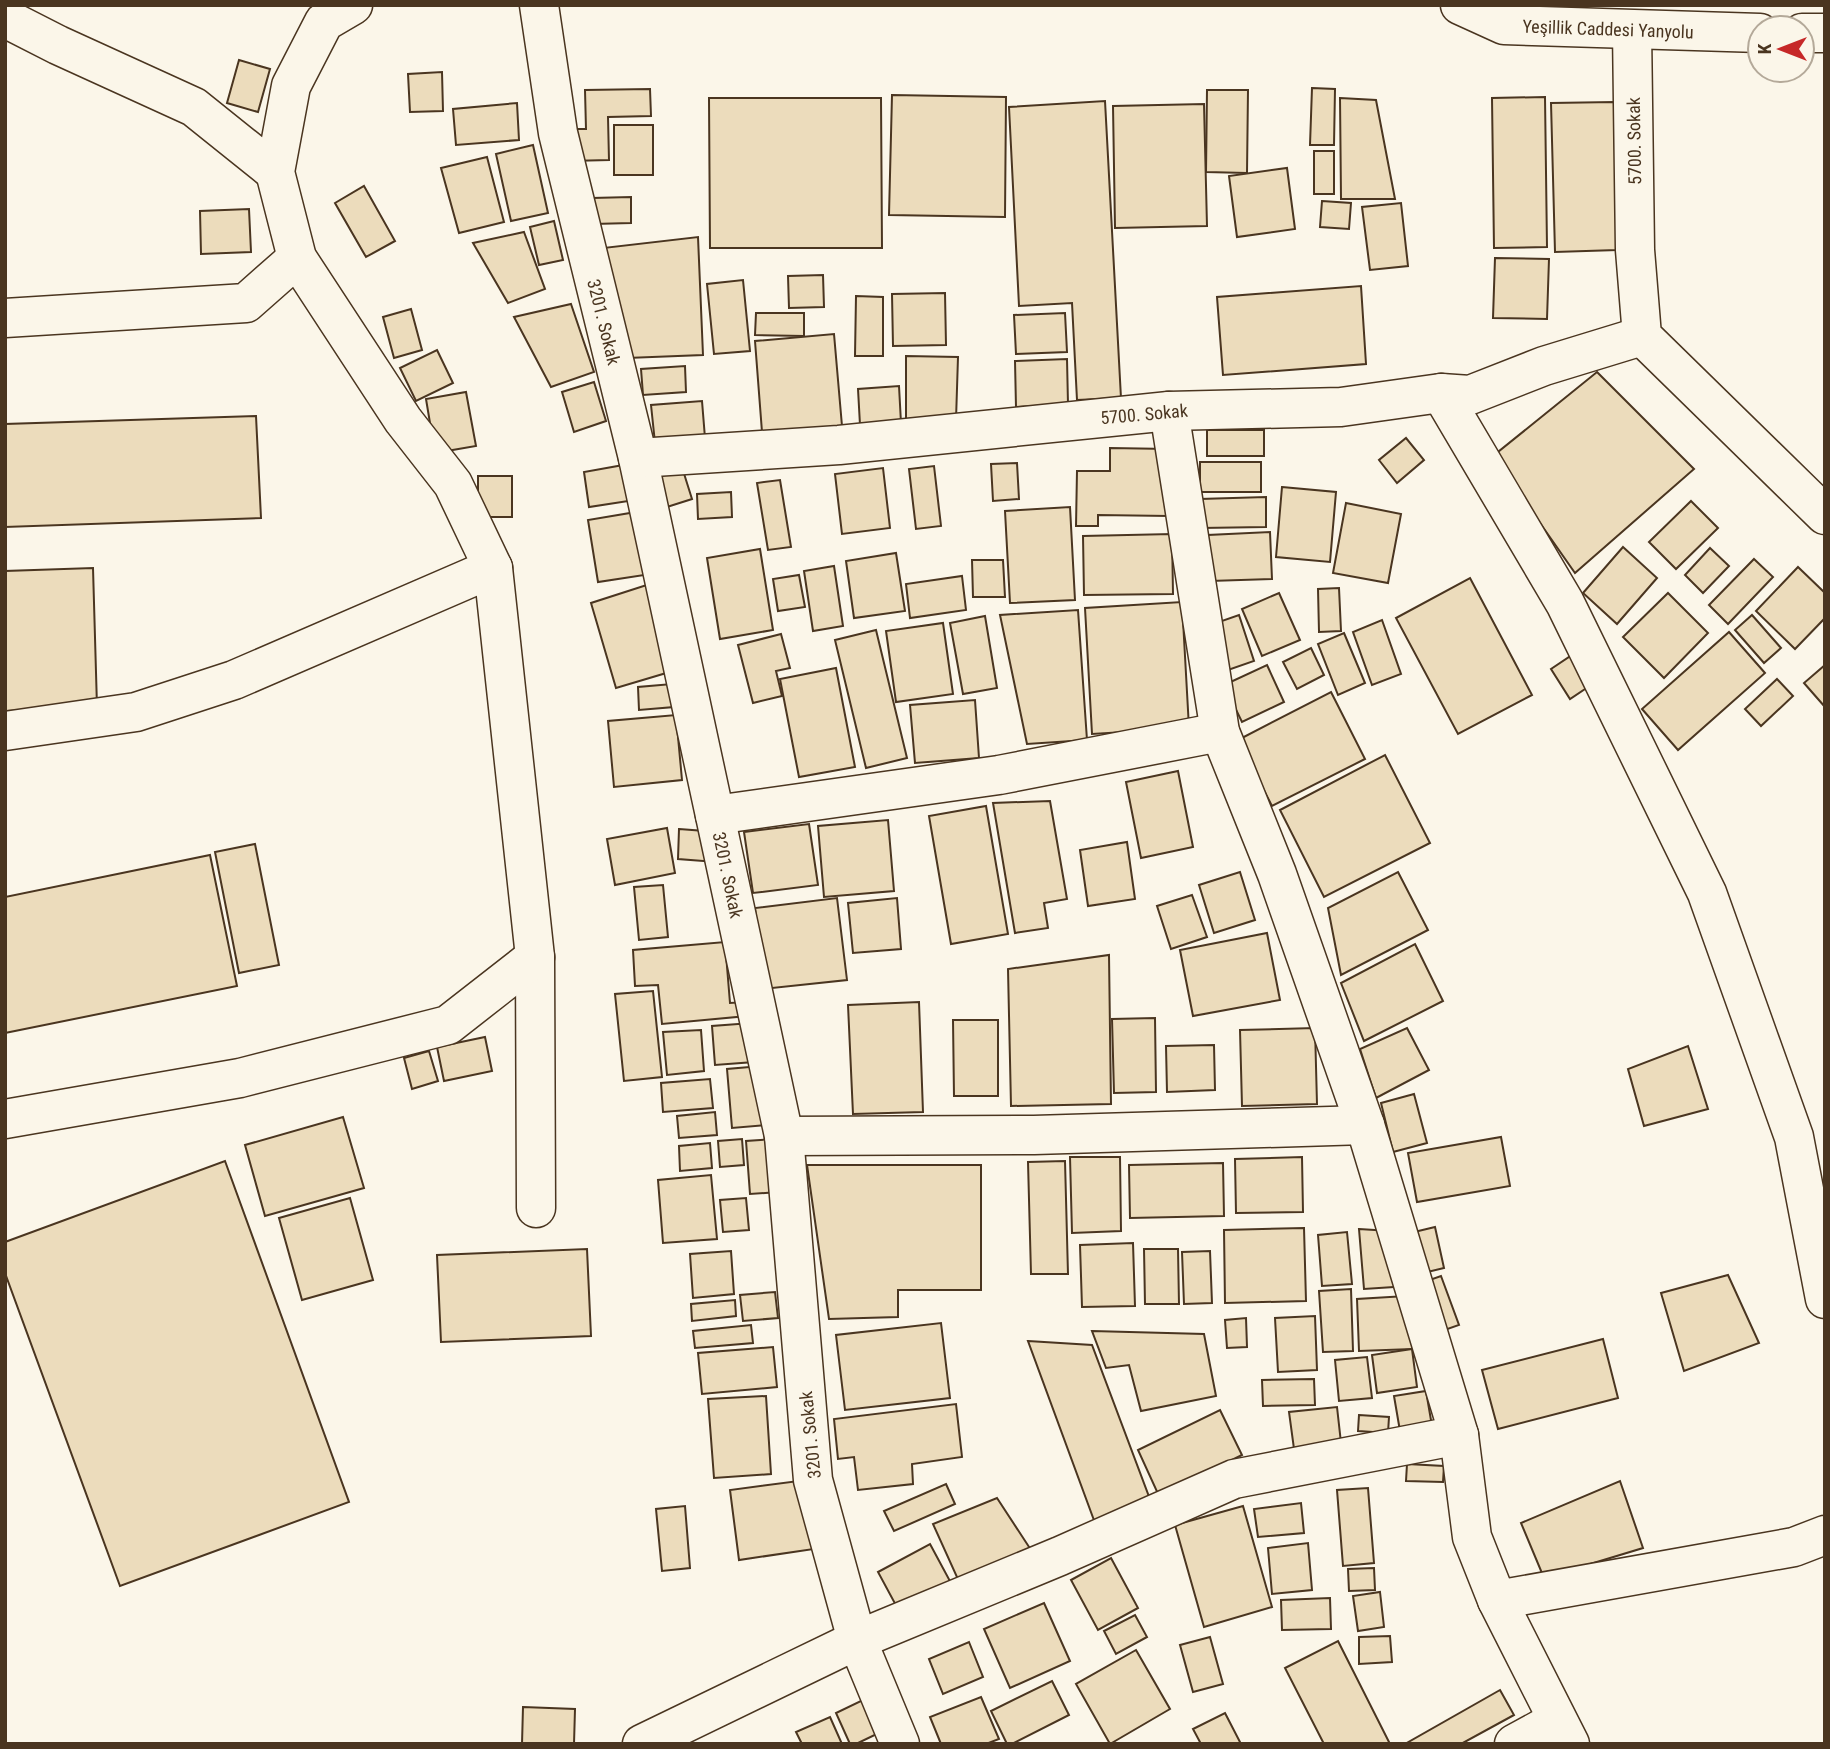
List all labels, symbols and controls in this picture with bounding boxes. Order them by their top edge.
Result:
north arrow [1746,14,1816,84]
street label: Yeşillik Caddesi Yanyolu [1522,16,1694,42]
text: K [1753,43,1776,54]
street label: 5700. Sokak [1623,97,1645,185]
street label: 3201. Sokak [583,277,625,367]
street label: 5700. Sokak [1099,400,1189,428]
street label: 3201. Sokak [709,830,747,920]
street label: 3201. Sokak [795,1390,825,1480]

